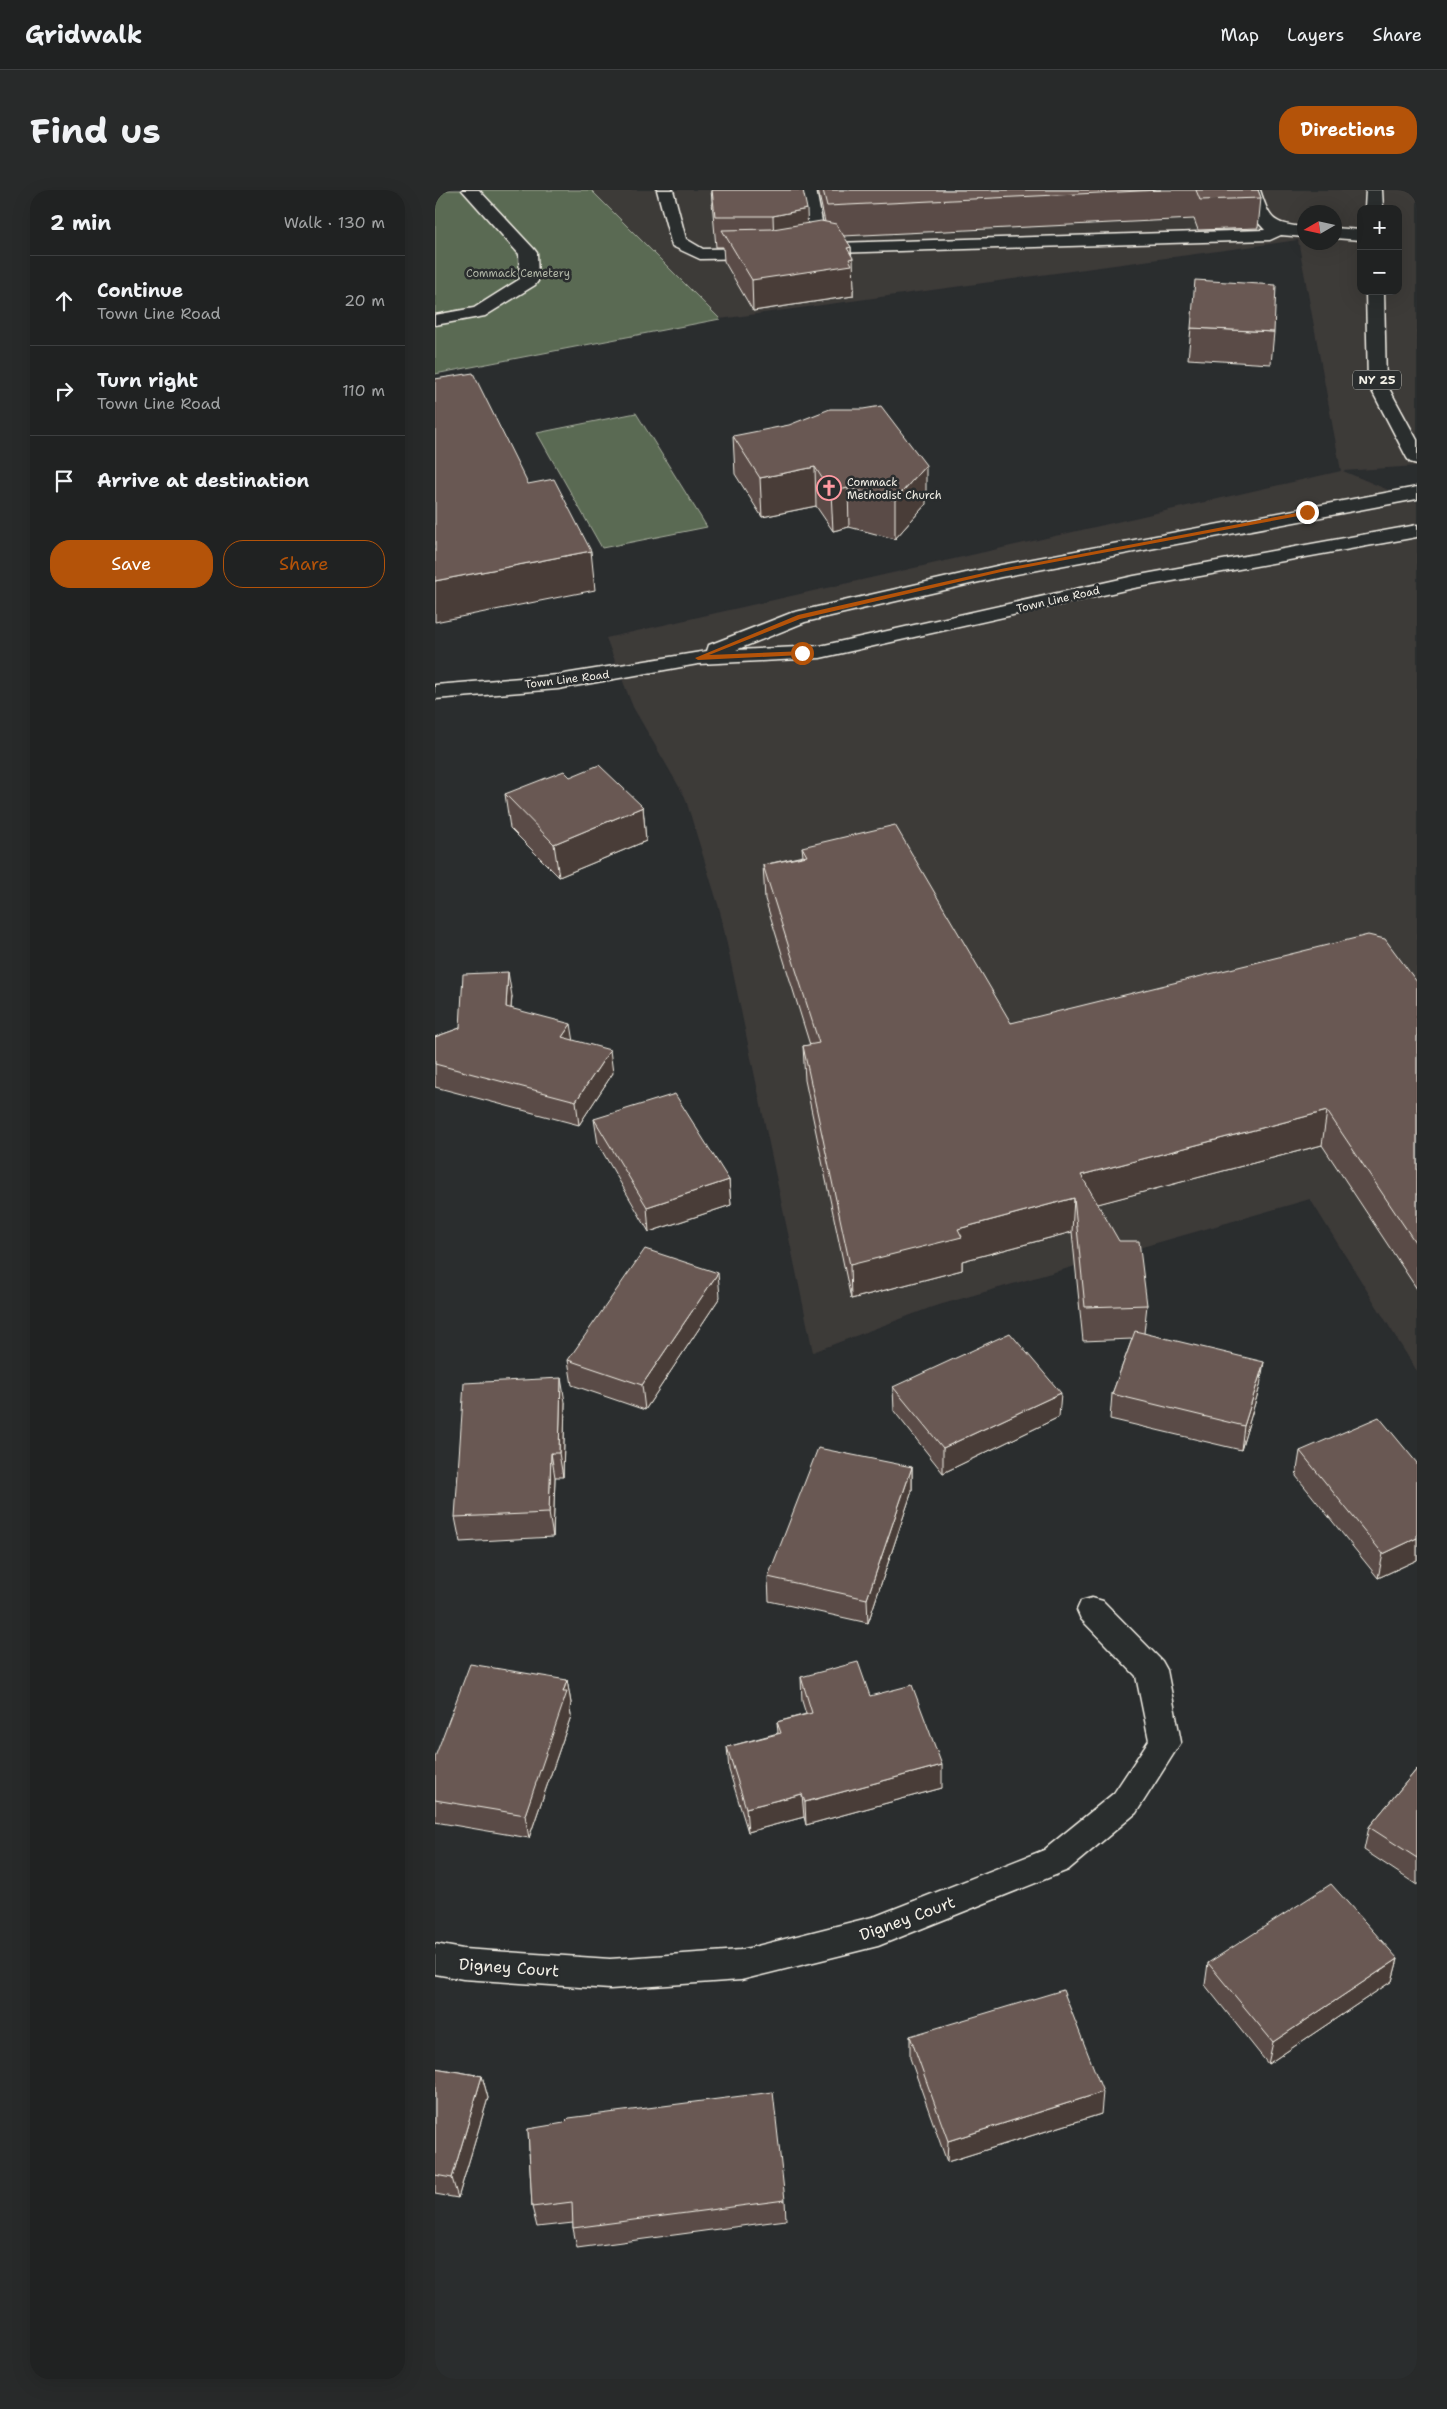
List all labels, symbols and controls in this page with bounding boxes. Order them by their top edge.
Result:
text: Gridwalk [25,19,142,51]
text: Map [1221,23,1259,47]
text: Layers [1287,23,1344,47]
text: Share [1372,23,1422,47]
button: Directions [1279,106,1417,154]
text: Find us [30,107,161,154]
north arrow [1297,205,1342,250]
map controls [1357,205,1402,295]
button: + [1357,205,1402,250]
text: 2 min [50,209,111,237]
text: Walk · 130 m [284,212,385,233]
button: − [1357,250,1402,295]
park label: Commack Cemetery [466,266,570,281]
text: Continue [97,278,183,303]
icon: ahead [50,287,78,315]
text: 20 m [344,290,385,311]
text: Town Line Road [97,303,221,324]
text: Turn right [97,368,198,393]
road number: NY 25 [1353,370,1401,390]
icon: right [50,377,78,405]
text: 110 m [342,380,385,401]
text: Town Line Road [97,393,221,414]
icon: arrive [50,467,78,495]
text: Arrive at destination [97,468,309,493]
church icon: Commack Methodist Church [816,475,842,501]
place label: Commack Methodist Church [847,475,942,503]
route end [1296,501,1319,524]
button: Save [50,540,213,588]
button: Share [223,540,385,588]
street label: Town Line Road [1015,583,1101,616]
route start [791,642,814,665]
street label: Town Line Road [524,667,610,692]
street label: Digney Court [856,1891,958,1945]
street label: Digney Court [458,1954,560,1981]

